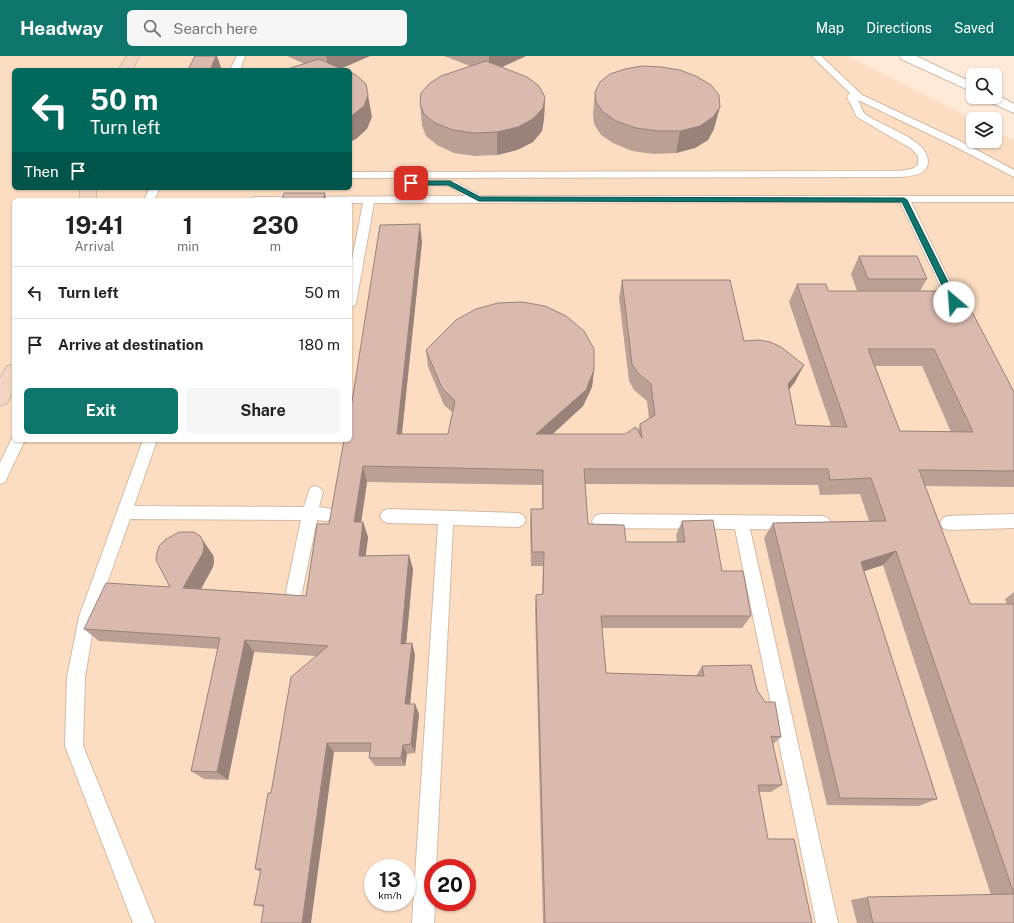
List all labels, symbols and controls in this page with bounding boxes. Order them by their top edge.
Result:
search box [127,10,407,46]
text: Headway [20,17,103,39]
icon: search [141,17,163,39]
text: Search here [173,20,258,37]
text: Map [816,20,844,36]
text: Directions [866,20,932,36]
text: Saved [954,20,994,36]
map controls [966,68,1002,148]
button: search [966,68,1002,104]
text: 50 m [90,83,158,116]
icon: left [24,84,76,136]
button: layers [966,112,1002,148]
text: Turn left [90,117,160,138]
icon: arrive [67,160,89,182]
text: Then [24,163,59,180]
pin [394,166,428,200]
icon: arrive [400,172,422,194]
text: 19:41 [65,211,124,239]
text: 1 [183,211,193,239]
text: 230 [252,211,299,239]
text: Arrival [74,239,115,254]
text: min [177,239,199,254]
text: m [270,239,281,254]
position arrow [933,281,975,323]
icon: left [24,282,46,304]
text: Turn left [58,284,119,301]
text: 50 m [305,284,340,301]
icon: arrive [24,334,46,356]
text: Arrive at destination [58,336,203,353]
text: 180 m [298,336,340,353]
button: Exit [24,388,178,434]
button: Share [186,388,340,434]
speed limit sign: 20 [424,859,476,911]
text: 13 [379,868,401,892]
text: km/h [378,889,402,901]

